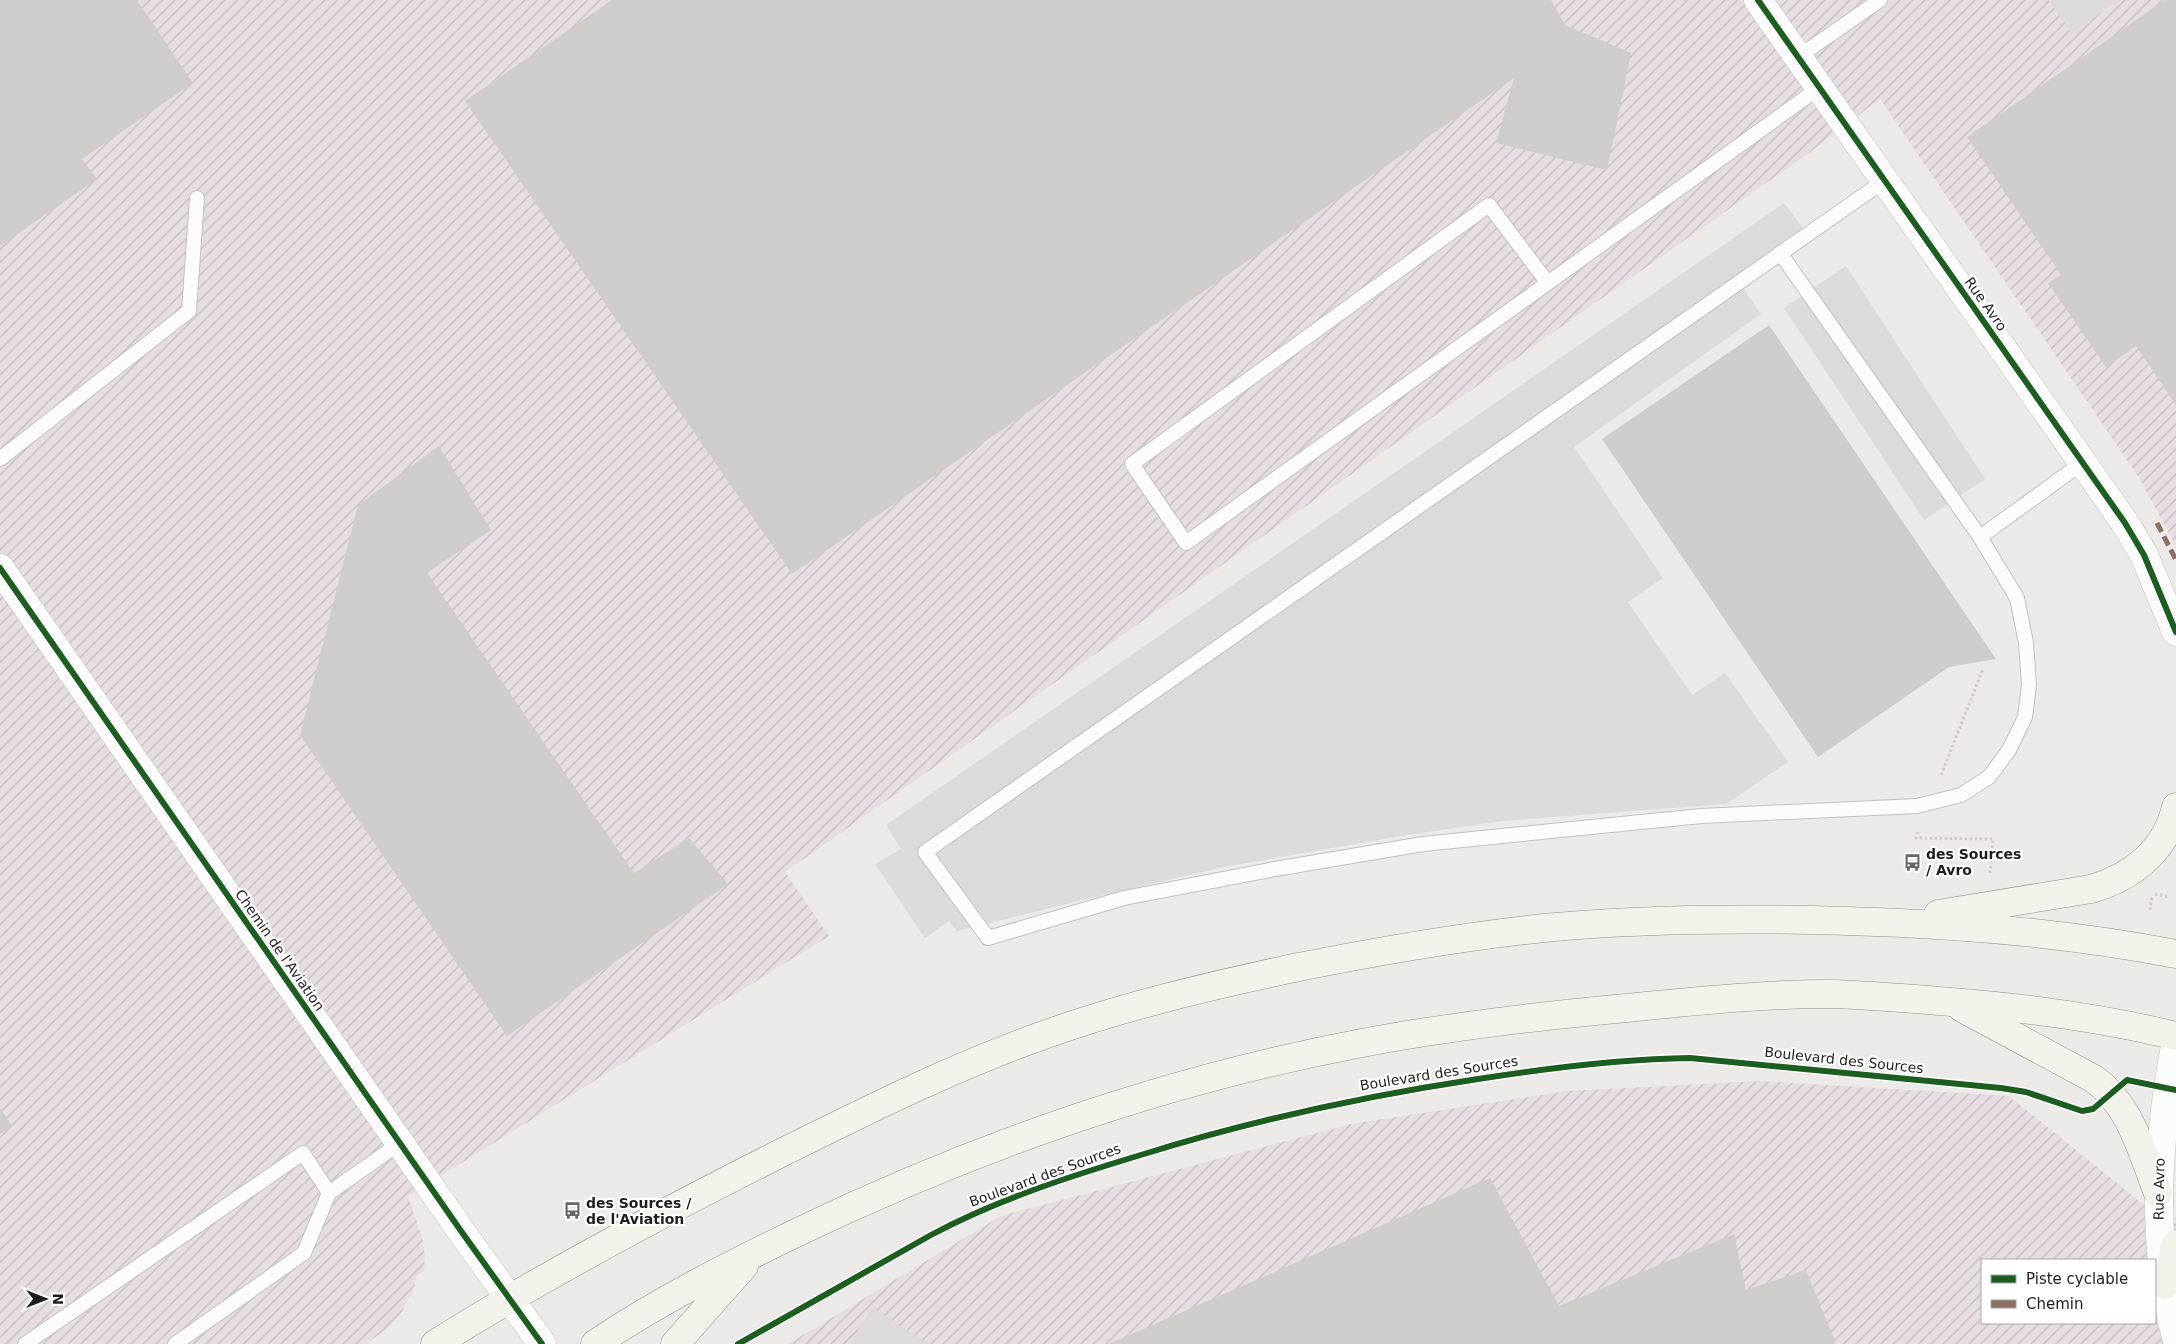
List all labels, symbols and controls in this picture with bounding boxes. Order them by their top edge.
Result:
street label: Rue Avro [1962,274,2010,334]
place label: des Sources / Avro [1926,846,2021,878]
bus stop icon: des Sources / Avro [1902,852,1922,872]
street label: Chemin de l'Aviation [232,886,328,1014]
street label: Boulevard des Sources [1764,1044,1924,1076]
street label: Boulevard des Sources [1359,1053,1519,1093]
street label: Boulevard des Sources [967,1140,1123,1210]
street label: Rue Avro [2150,1158,2168,1220]
place label: des Sources / de l'Aviation [586,1195,692,1227]
bus stop icon: des Sources / de l'Aviation [562,1201,582,1221]
legend [1981,1259,2156,1324]
text: Piste cyclable [2026,1270,2128,1288]
north arrow [20,1274,70,1324]
text: N [50,1293,66,1305]
text: Chemin [2026,1295,2084,1313]

